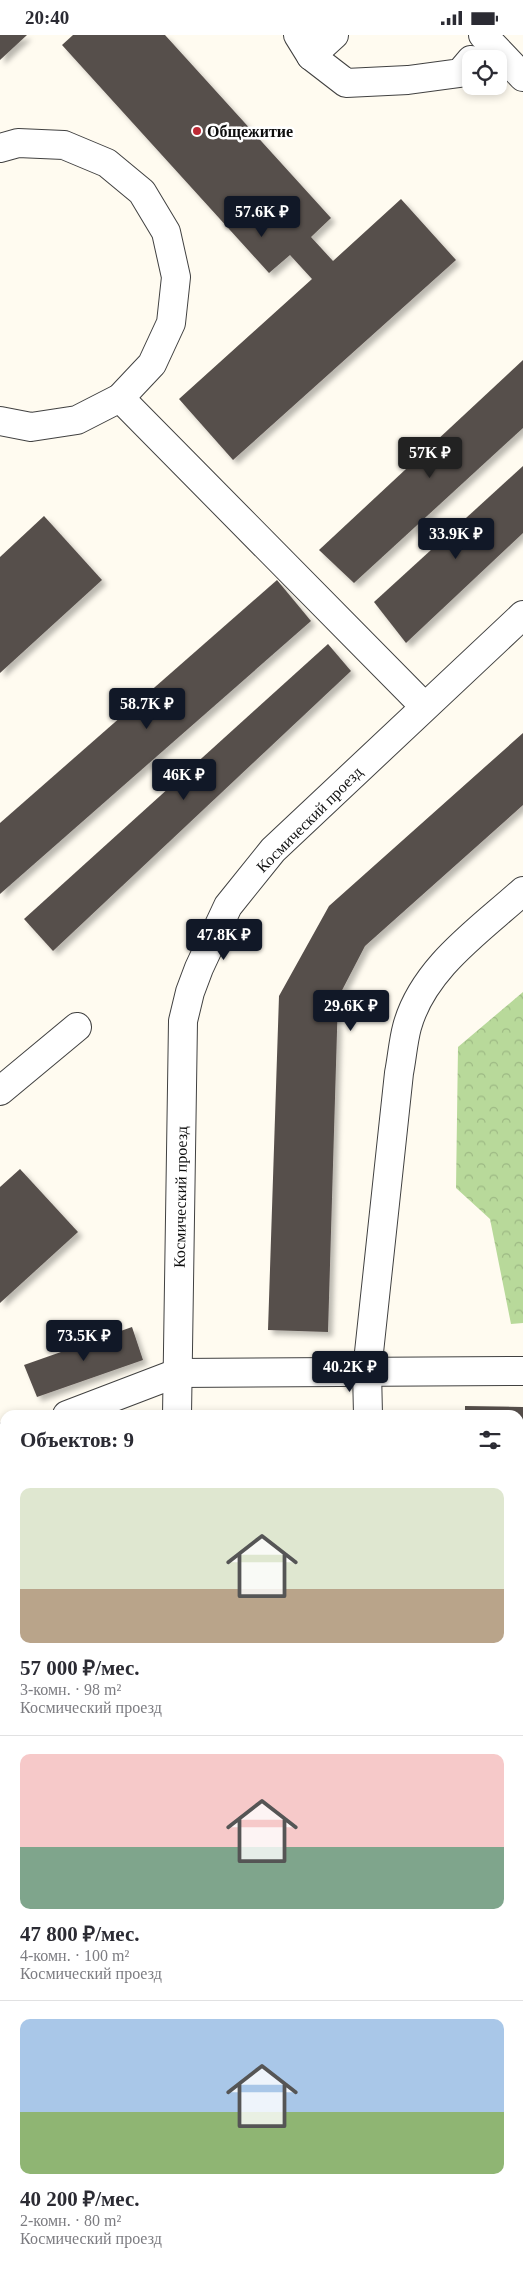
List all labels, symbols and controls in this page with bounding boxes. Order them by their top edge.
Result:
text: 20:40 [25,7,69,28]
map controls [462,50,507,95]
button: locate [462,50,507,95]
place label: Общежитие [207,123,293,140]
marker: Общежитие [191,125,203,137]
pin: 57.6K ₽ [216,195,308,238]
text: 57.6K ₽ [235,203,289,220]
pin: 57K ₽ [395,437,465,479]
text: 57K ₽ [409,444,451,461]
pin: 33.9K ₽ [410,517,502,560]
text: 33.9K ₽ [429,525,483,542]
pin: 58.7K ₽ [101,687,193,730]
text: 58.7K ₽ [120,695,174,712]
pin: 46K ₽ [149,759,219,801]
street label: Космический проезд [253,763,366,876]
text: 46K ₽ [163,766,205,783]
pin: 47.8K ₽ [178,919,270,961]
text: 47.8K ₽ [197,926,251,943]
pin: 29.6K ₽ [305,989,397,1032]
text: 29.6K ₽ [324,997,378,1014]
street label: Космический проезд [171,1126,191,1268]
pin: 73.5K ₽ [38,1319,130,1362]
text: 73.5K ₽ [57,1327,111,1344]
pin: 40.2K ₽ [304,1351,396,1393]
text: 40.2K ₽ [323,1358,377,1375]
icon: filters [476,1426,504,1454]
text: Объектов: 9 [20,1428,134,1452]
icon: home [217,1521,307,1611]
text: 57 000 ₽/мес. [20,1656,140,1680]
text: 3-комн. · 98 m² [20,1681,121,1698]
text: Космический проезд [20,1699,162,1716]
icon: home [217,1786,307,1876]
text: 47 800 ₽/мес. [20,1922,140,1946]
text: 4-комн. · 100 m² [20,1947,129,1964]
text: Космический проезд [20,1965,162,1982]
icon: home [217,2051,307,2141]
text: 40 200 ₽/мес. [20,2187,140,2211]
text: 2-комн. · 80 m² [20,2212,121,2229]
text: Космический проезд [20,2230,162,2247]

